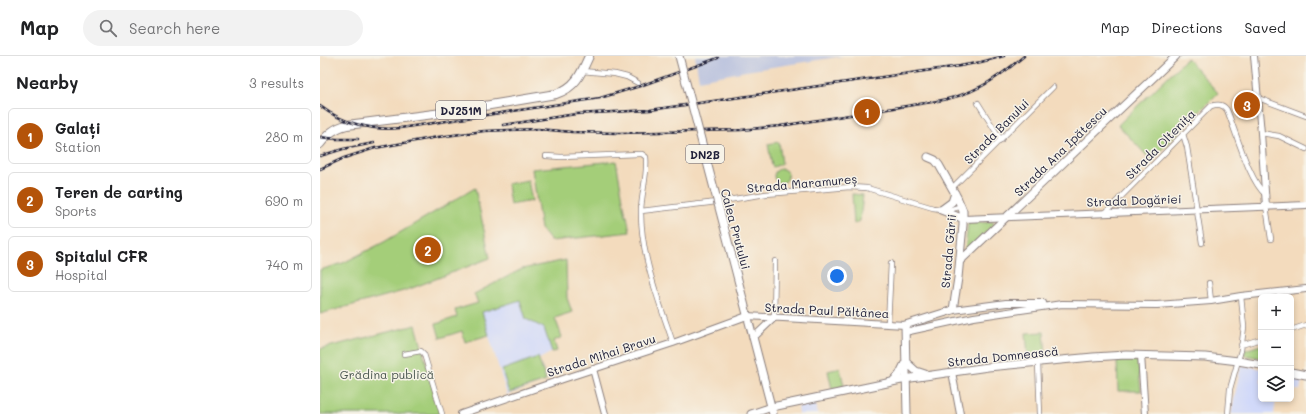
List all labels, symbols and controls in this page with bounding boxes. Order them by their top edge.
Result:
search box [83,10,363,46]
text: Map [20,15,59,40]
icon: search [97,17,119,39]
text: Search here [129,18,220,38]
text: Map [1101,18,1129,37]
text: Directions [1151,18,1222,37]
text: Saved [1244,18,1286,37]
text: Nearby [16,71,78,93]
text: 3 results [249,74,304,91]
pin: 3 [1234,90,1260,120]
street label: Strada Banului [960,95,1032,167]
pin: 1 [854,97,880,127]
road number: DJ251M [436,101,486,119]
street label: Strada Ana Ipătescu [1010,103,1110,199]
street label: Strada Oltenița [1122,106,1198,182]
text: Galați [55,118,101,138]
text: 1 [27,128,33,145]
text: 280 m [265,128,303,145]
text: Station [55,138,101,155]
road number: DN2B [686,145,724,163]
street label: Strada Maramureș [746,170,858,196]
text: Teren de carting [55,182,183,202]
street label: Calea Prutului [718,187,754,271]
street label: Strada Dogăriei [1086,190,1182,210]
text: 2 [26,192,34,209]
text: 690 m [265,192,303,209]
text: Sports [55,202,97,219]
street label: Strada Gării [937,213,959,289]
pin: 2 [415,235,441,265]
text: Spitalul CFR [55,246,148,266]
text: 3 [26,256,34,273]
text: 740 m [266,256,303,273]
text: Hospital [55,266,107,283]
your location [827,266,847,286]
map controls [1258,294,1294,402]
button: + [1258,294,1294,330]
street label: Strada Paul Păltânea [764,299,890,321]
street label: Strada Mihai Bravu [545,330,657,380]
button: − [1258,330,1294,366]
street label: Strada Domnească [947,342,1059,370]
park label: Grădina publică [340,366,434,382]
button: layers [1258,366,1294,402]

